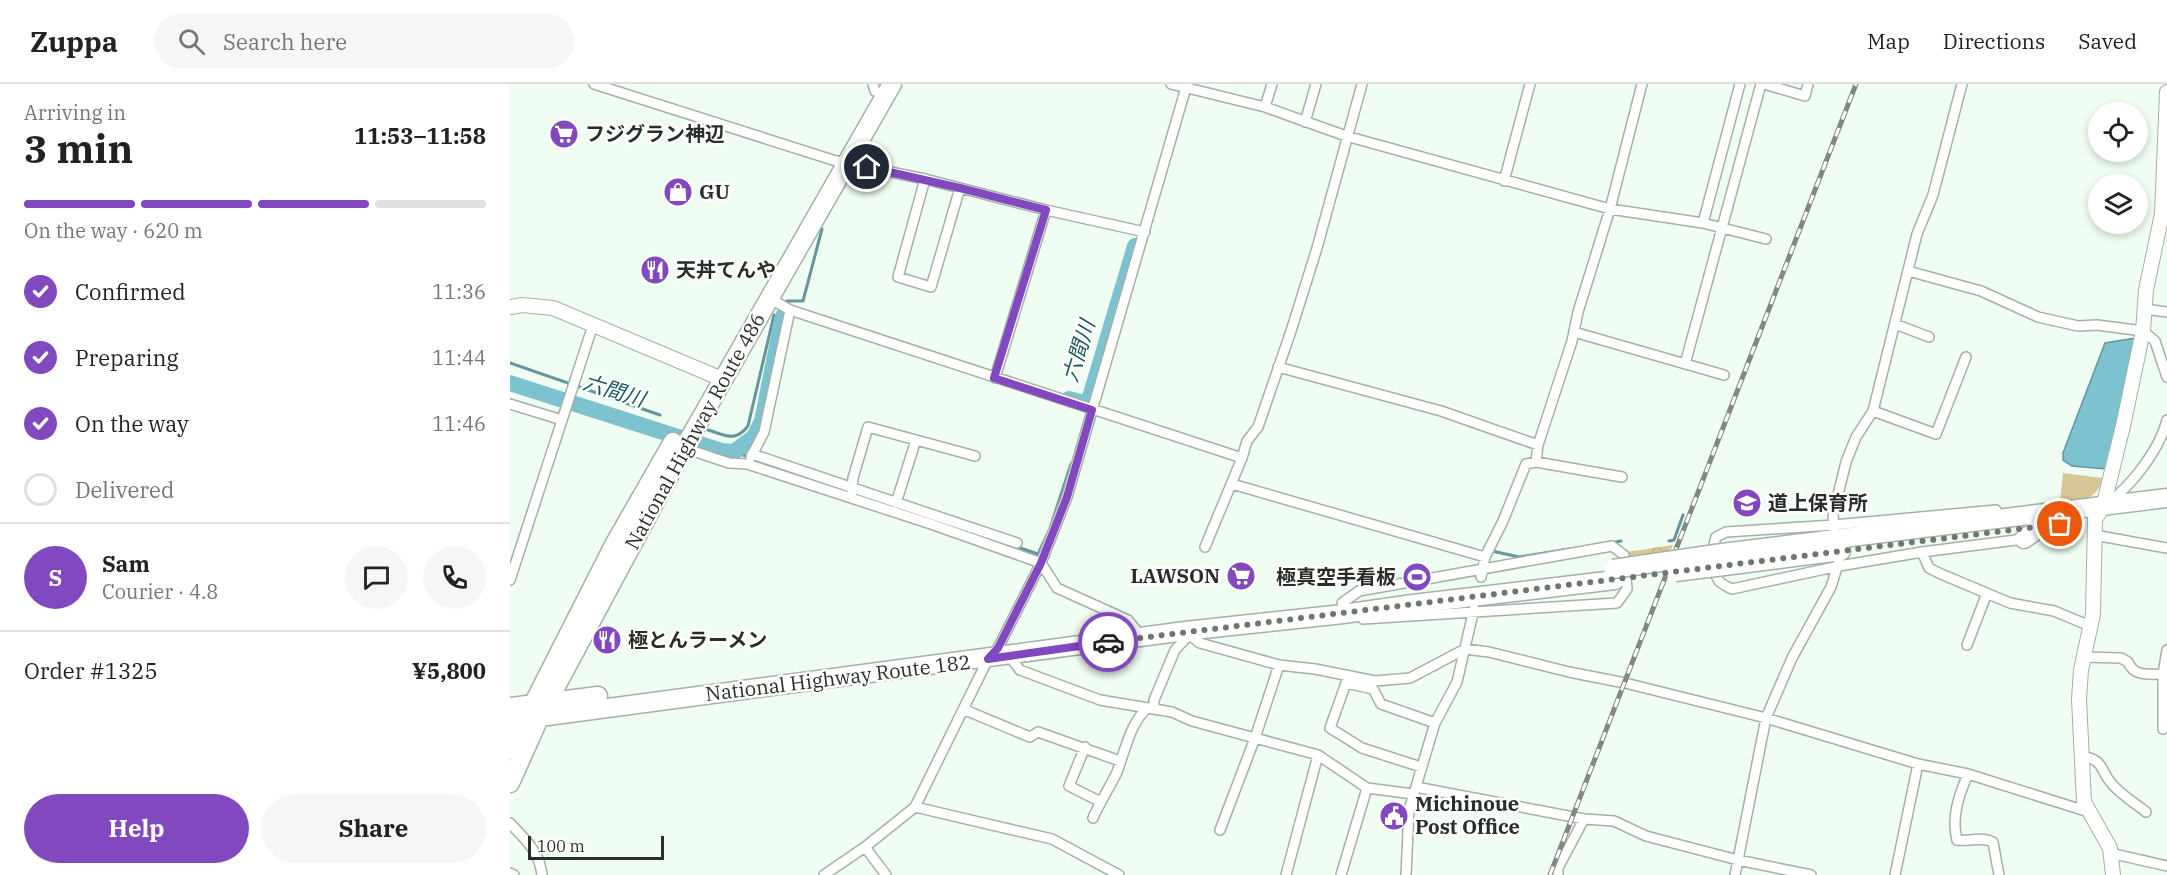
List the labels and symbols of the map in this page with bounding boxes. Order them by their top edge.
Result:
supermarket icon: フジグラン神辺 [548,118,580,150]
place label: フジグラン神辺 [585,120,725,147]
pin [841,141,892,192]
shop icon: GU [662,176,694,208]
place label: GU [699,178,730,205]
restaurant icon: 天丼てんや [639,254,671,286]
place label: 天丼てんや [676,256,776,283]
street label: National Highway Route 486 [618,307,771,554]
water label: 六間川 [1055,315,1101,385]
water label: 六間川 [580,367,650,413]
school or university icon: 道上保育所 [1731,487,1763,519]
place label: 道上保育所 [1768,489,1868,516]
pin [2034,498,2085,549]
supermarket icon: LAWSON [1225,560,1257,592]
sports icon: 極真空手看板 [1401,561,1433,593]
place label: LAWSON [1130,562,1220,589]
place label: 極真空手看板 [1276,563,1396,590]
courier [1078,612,1138,672]
restaurant icon: 極とんラーメン [591,624,623,656]
place label: 極とんラーメン [628,626,767,653]
street label: National Highway Route 182 [704,648,972,707]
place label: Michinoue Post Office [1415,790,1520,840]
public building icon: Michinoue Post Office [1378,800,1410,832]
scale bar [528,833,664,860]

